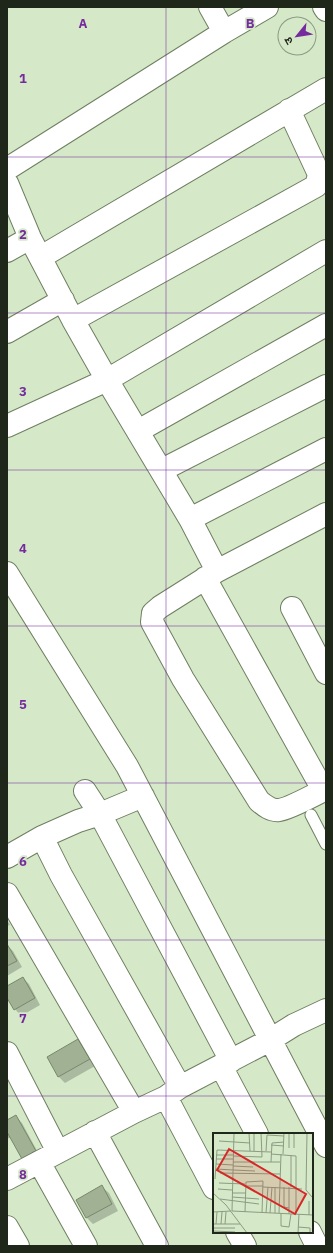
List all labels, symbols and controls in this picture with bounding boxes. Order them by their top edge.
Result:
text: A [79,15,88,32]
text: B [246,15,255,32]
north arrow [277,16,317,56]
text: उ [280,34,296,47]
text: 1 [19,70,27,87]
text: 2 [19,226,27,243]
text: 3 [19,383,27,400]
text: 4 [19,540,27,557]
text: 5 [19,696,27,713]
text: 6 [19,853,27,870]
text: 7 [19,1010,27,1027]
inset map [213,1133,313,1233]
text: 8 [19,1166,27,1183]

